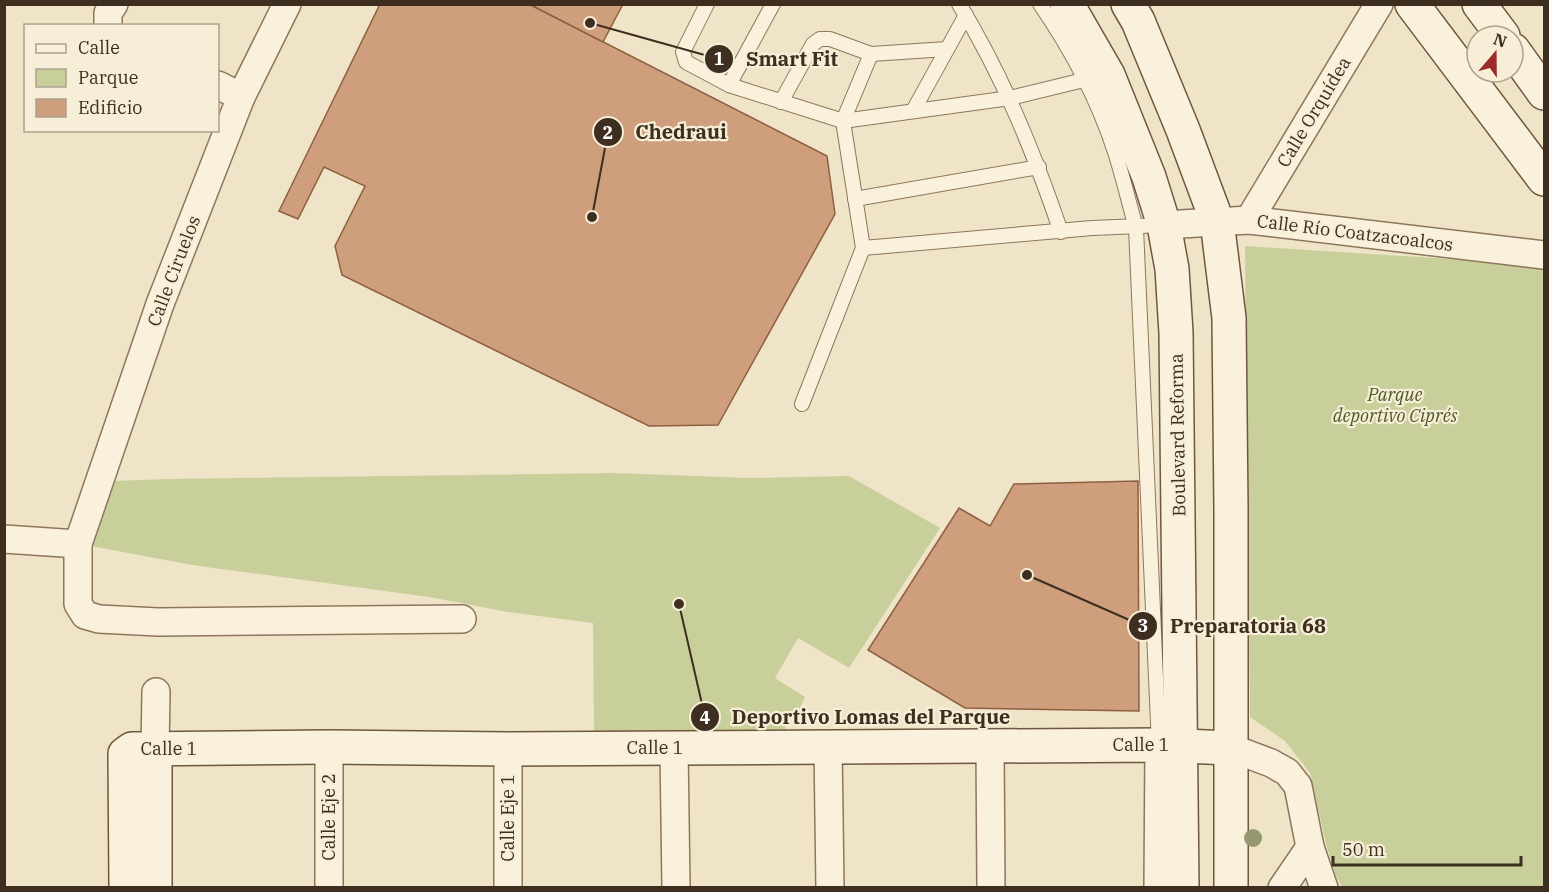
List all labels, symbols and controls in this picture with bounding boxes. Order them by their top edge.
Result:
legend [24,24,219,132]
north arrow [1465,24,1525,84]
text: N [1491,28,1509,51]
text: Calle [78,36,120,59]
callout: Smart Fit [704,40,850,78]
text: Smart Fit [746,45,838,72]
text: 1 [714,47,725,70]
street label: Calle Orquídea [1272,52,1356,171]
text: Parque [78,66,138,89]
text: Edificio [78,96,142,119]
callout: Chedraui [593,113,739,151]
text: Chedraui [635,118,727,145]
text: 2 [603,121,613,144]
street label: Calle Río Coatzacoalcos [1256,209,1455,256]
street label: Calle Ciruelos [142,212,205,329]
street label: Boulevard Reforma [1165,353,1190,517]
park label: Parque deportivo Ciprés [1333,383,1458,427]
callout: Preparatoria 68 [1128,607,1338,645]
text: Preparatoria 68 [1170,612,1326,639]
text: 3 [1138,614,1148,637]
callout: Deportivo Lomas del Parque [690,698,1023,736]
text: Deportivo Lomas del Parque [732,703,1010,730]
text: 4 [700,706,711,729]
street label: Calle 1 [1113,733,1169,756]
street label: Calle 1 [627,736,683,759]
street label: Calle 1 [141,737,197,760]
street label: Calle Eje 2 [317,773,340,861]
street label: Calle Eje 1 [496,774,519,862]
scale bar [1333,829,1520,867]
text: 50 m [1342,838,1385,861]

